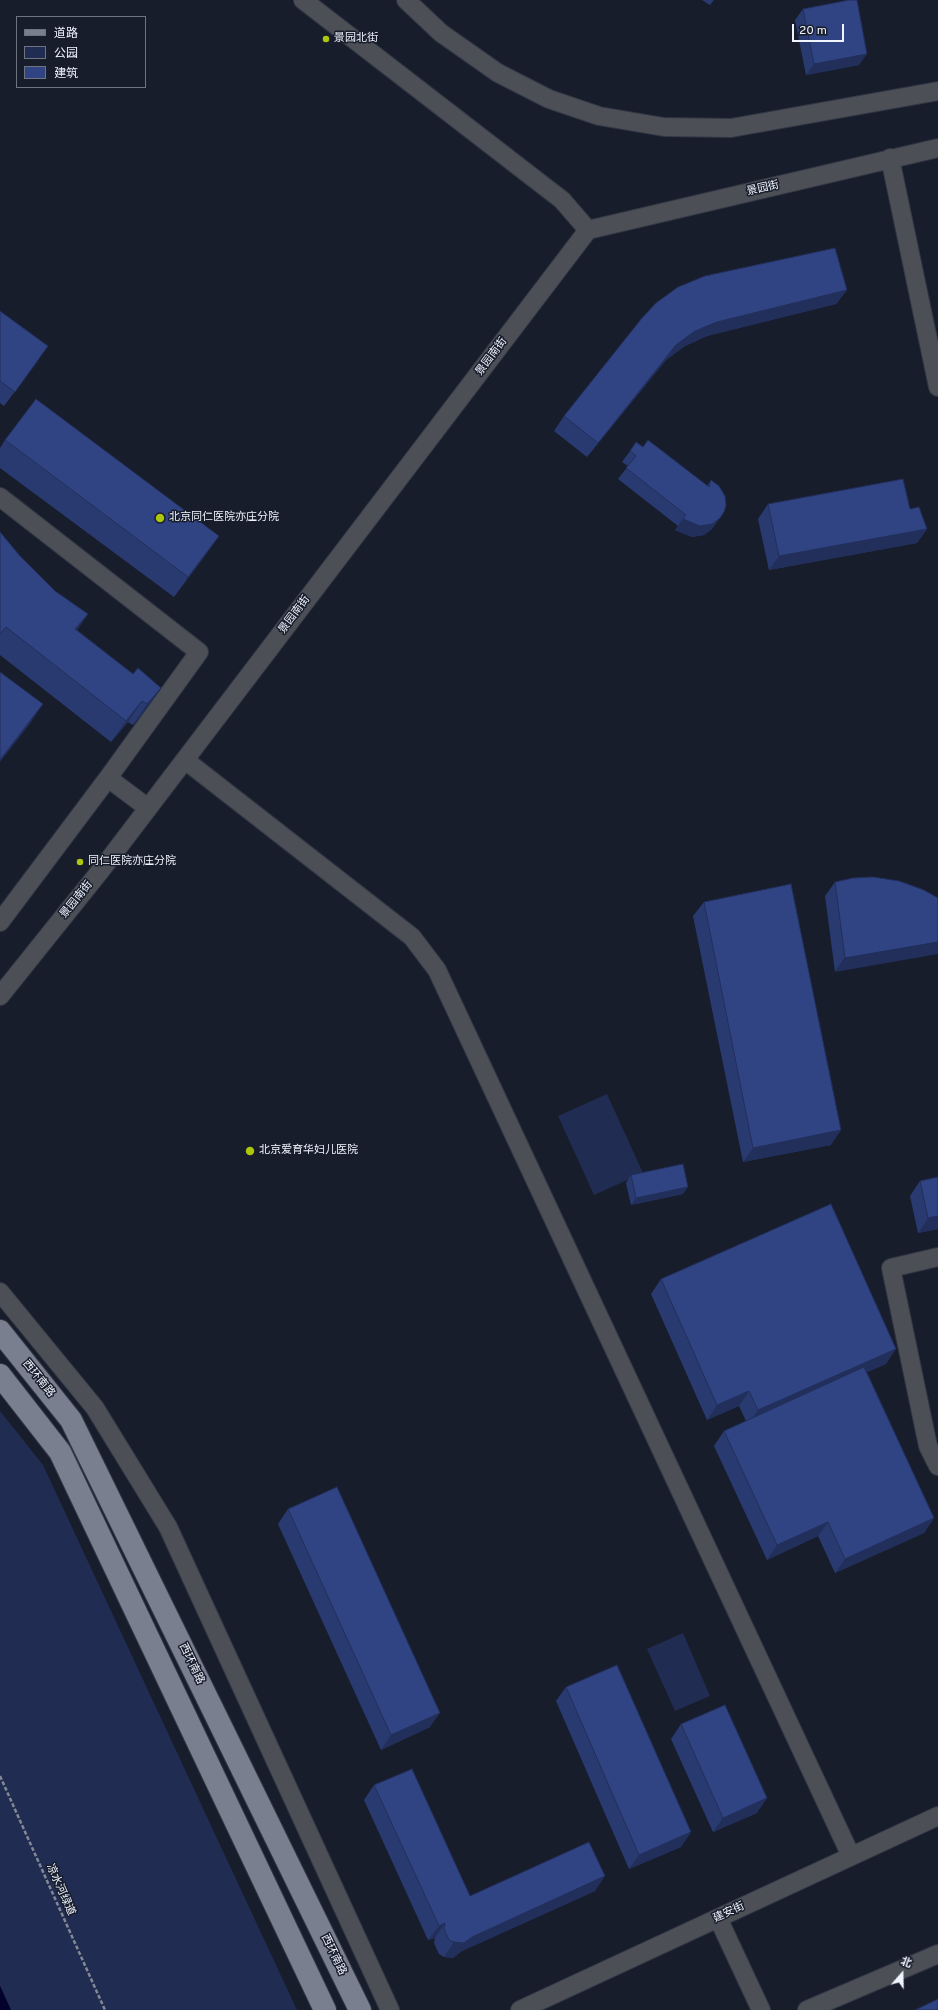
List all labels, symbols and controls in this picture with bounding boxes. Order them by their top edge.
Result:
legend [16,16,146,88]
scale bar [794,16,846,42]
text: 20 m [799,23,827,39]
text: 道路 [54,26,78,42]
place label: 景园北街 [334,32,378,46]
marker: 景园北街 [321,34,331,44]
text: 公园 [54,46,78,62]
text: 建筑 [54,66,78,82]
street label: 景园街 [745,179,781,199]
street label: 景园南街 [473,335,511,379]
place label: 北京同仁医院亦庄分院 [169,511,279,525]
marker: 北京同仁医院亦庄分院 [154,512,166,524]
street label: 景园南街 [276,593,314,637]
place label: 同仁医院亦庄分院 [88,855,176,869]
marker: 同仁医院亦庄分院 [75,857,85,867]
street label: 景园南街 [58,879,96,921]
place label: 北京爱育华妇儿医院 [259,1144,358,1158]
marker: 北京爱育华妇儿医院 [244,1145,256,1157]
street label: 西环南路 [19,1358,57,1400]
street label: 西环南路 [175,1641,207,1687]
street label: 凉水河绿道 [43,1862,77,1918]
street label: 建安街 [711,1900,747,1926]
street label: 西环南路 [317,1932,349,1978]
north arrow [882,1954,922,1994]
text: 北 [899,1954,914,1971]

